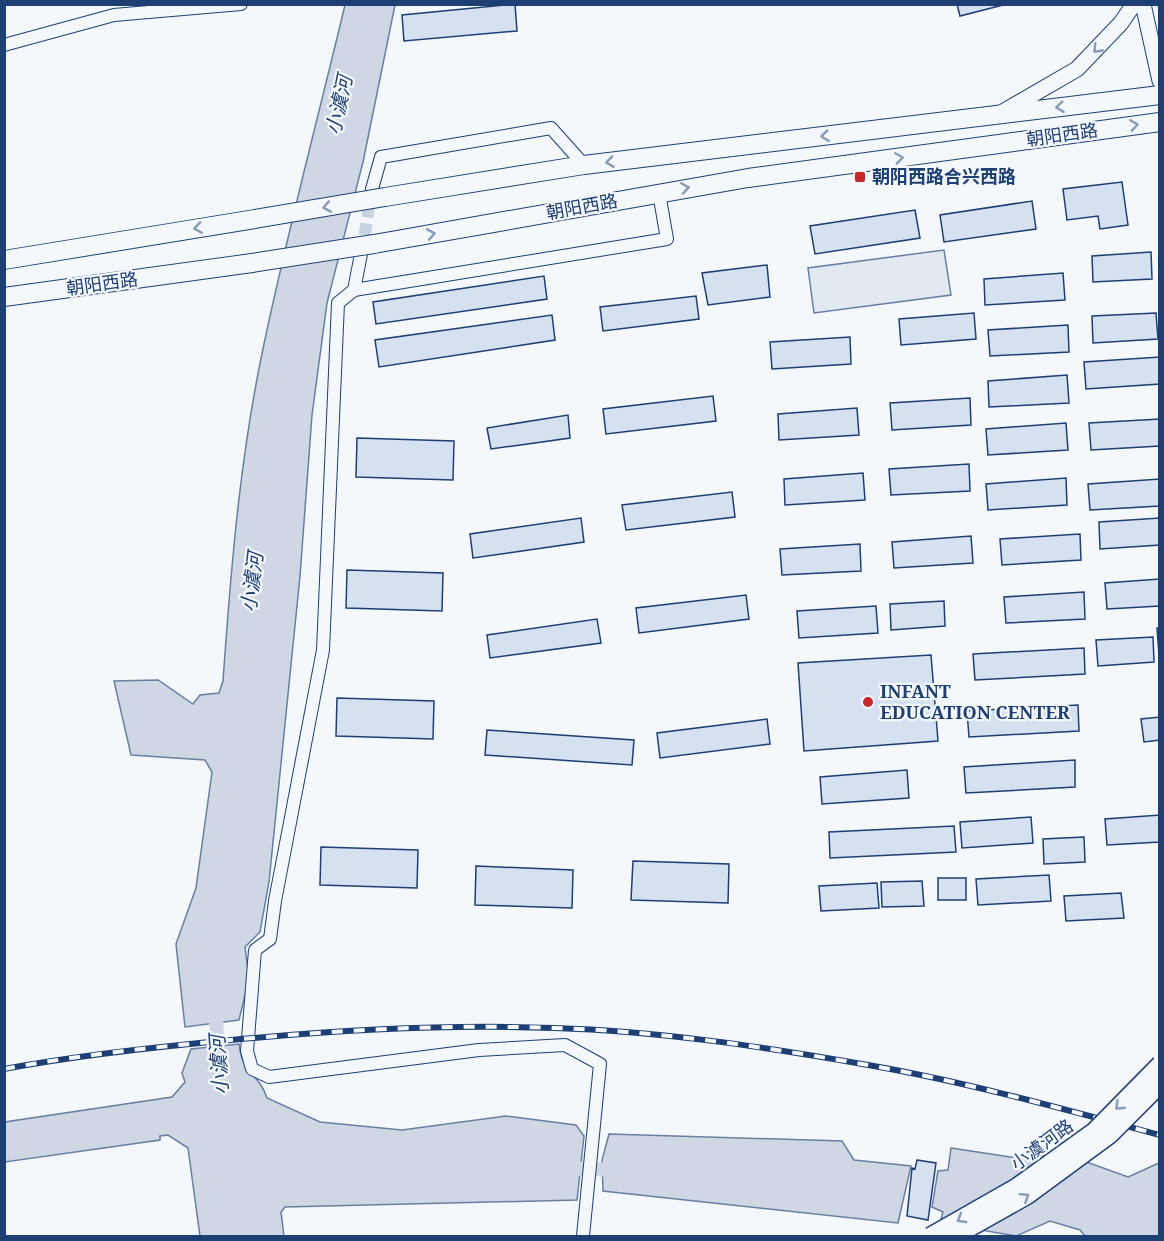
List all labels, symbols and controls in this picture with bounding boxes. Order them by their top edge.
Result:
one-way arrow [1093,42,1104,53]
water label: 小澞河 [319,69,359,137]
one-way arrow [1055,101,1064,113]
street label: 朝阳西路 [1025,117,1099,151]
one-way arrow [1129,120,1138,132]
one-way arrow [820,129,829,142]
one-way arrow [894,152,904,164]
one-way arrow [606,156,615,168]
place label: 朝阳西路合兴西路 [872,164,1016,188]
marker: 朝阳西路合兴西路 [853,170,867,184]
one-way arrow [681,183,690,195]
street label: 朝阳西路 [544,188,619,224]
one-way arrow [322,200,332,212]
one-way arrow [193,222,202,234]
one-way arrow [426,228,436,241]
street label: 朝阳西路 [65,266,139,300]
water label: 小澞河 [234,547,269,613]
place label: INFANT EDUCATION CENTER [880,679,1070,724]
marker: INFANT EDUCATION CENTER [861,695,875,709]
water label: 小澞河 [203,1030,234,1096]
one-way arrow [1116,1099,1127,1110]
street label: 小澞河路 [1005,1113,1078,1175]
one-way arrow [1019,1192,1029,1204]
one-way arrow [957,1212,967,1223]

